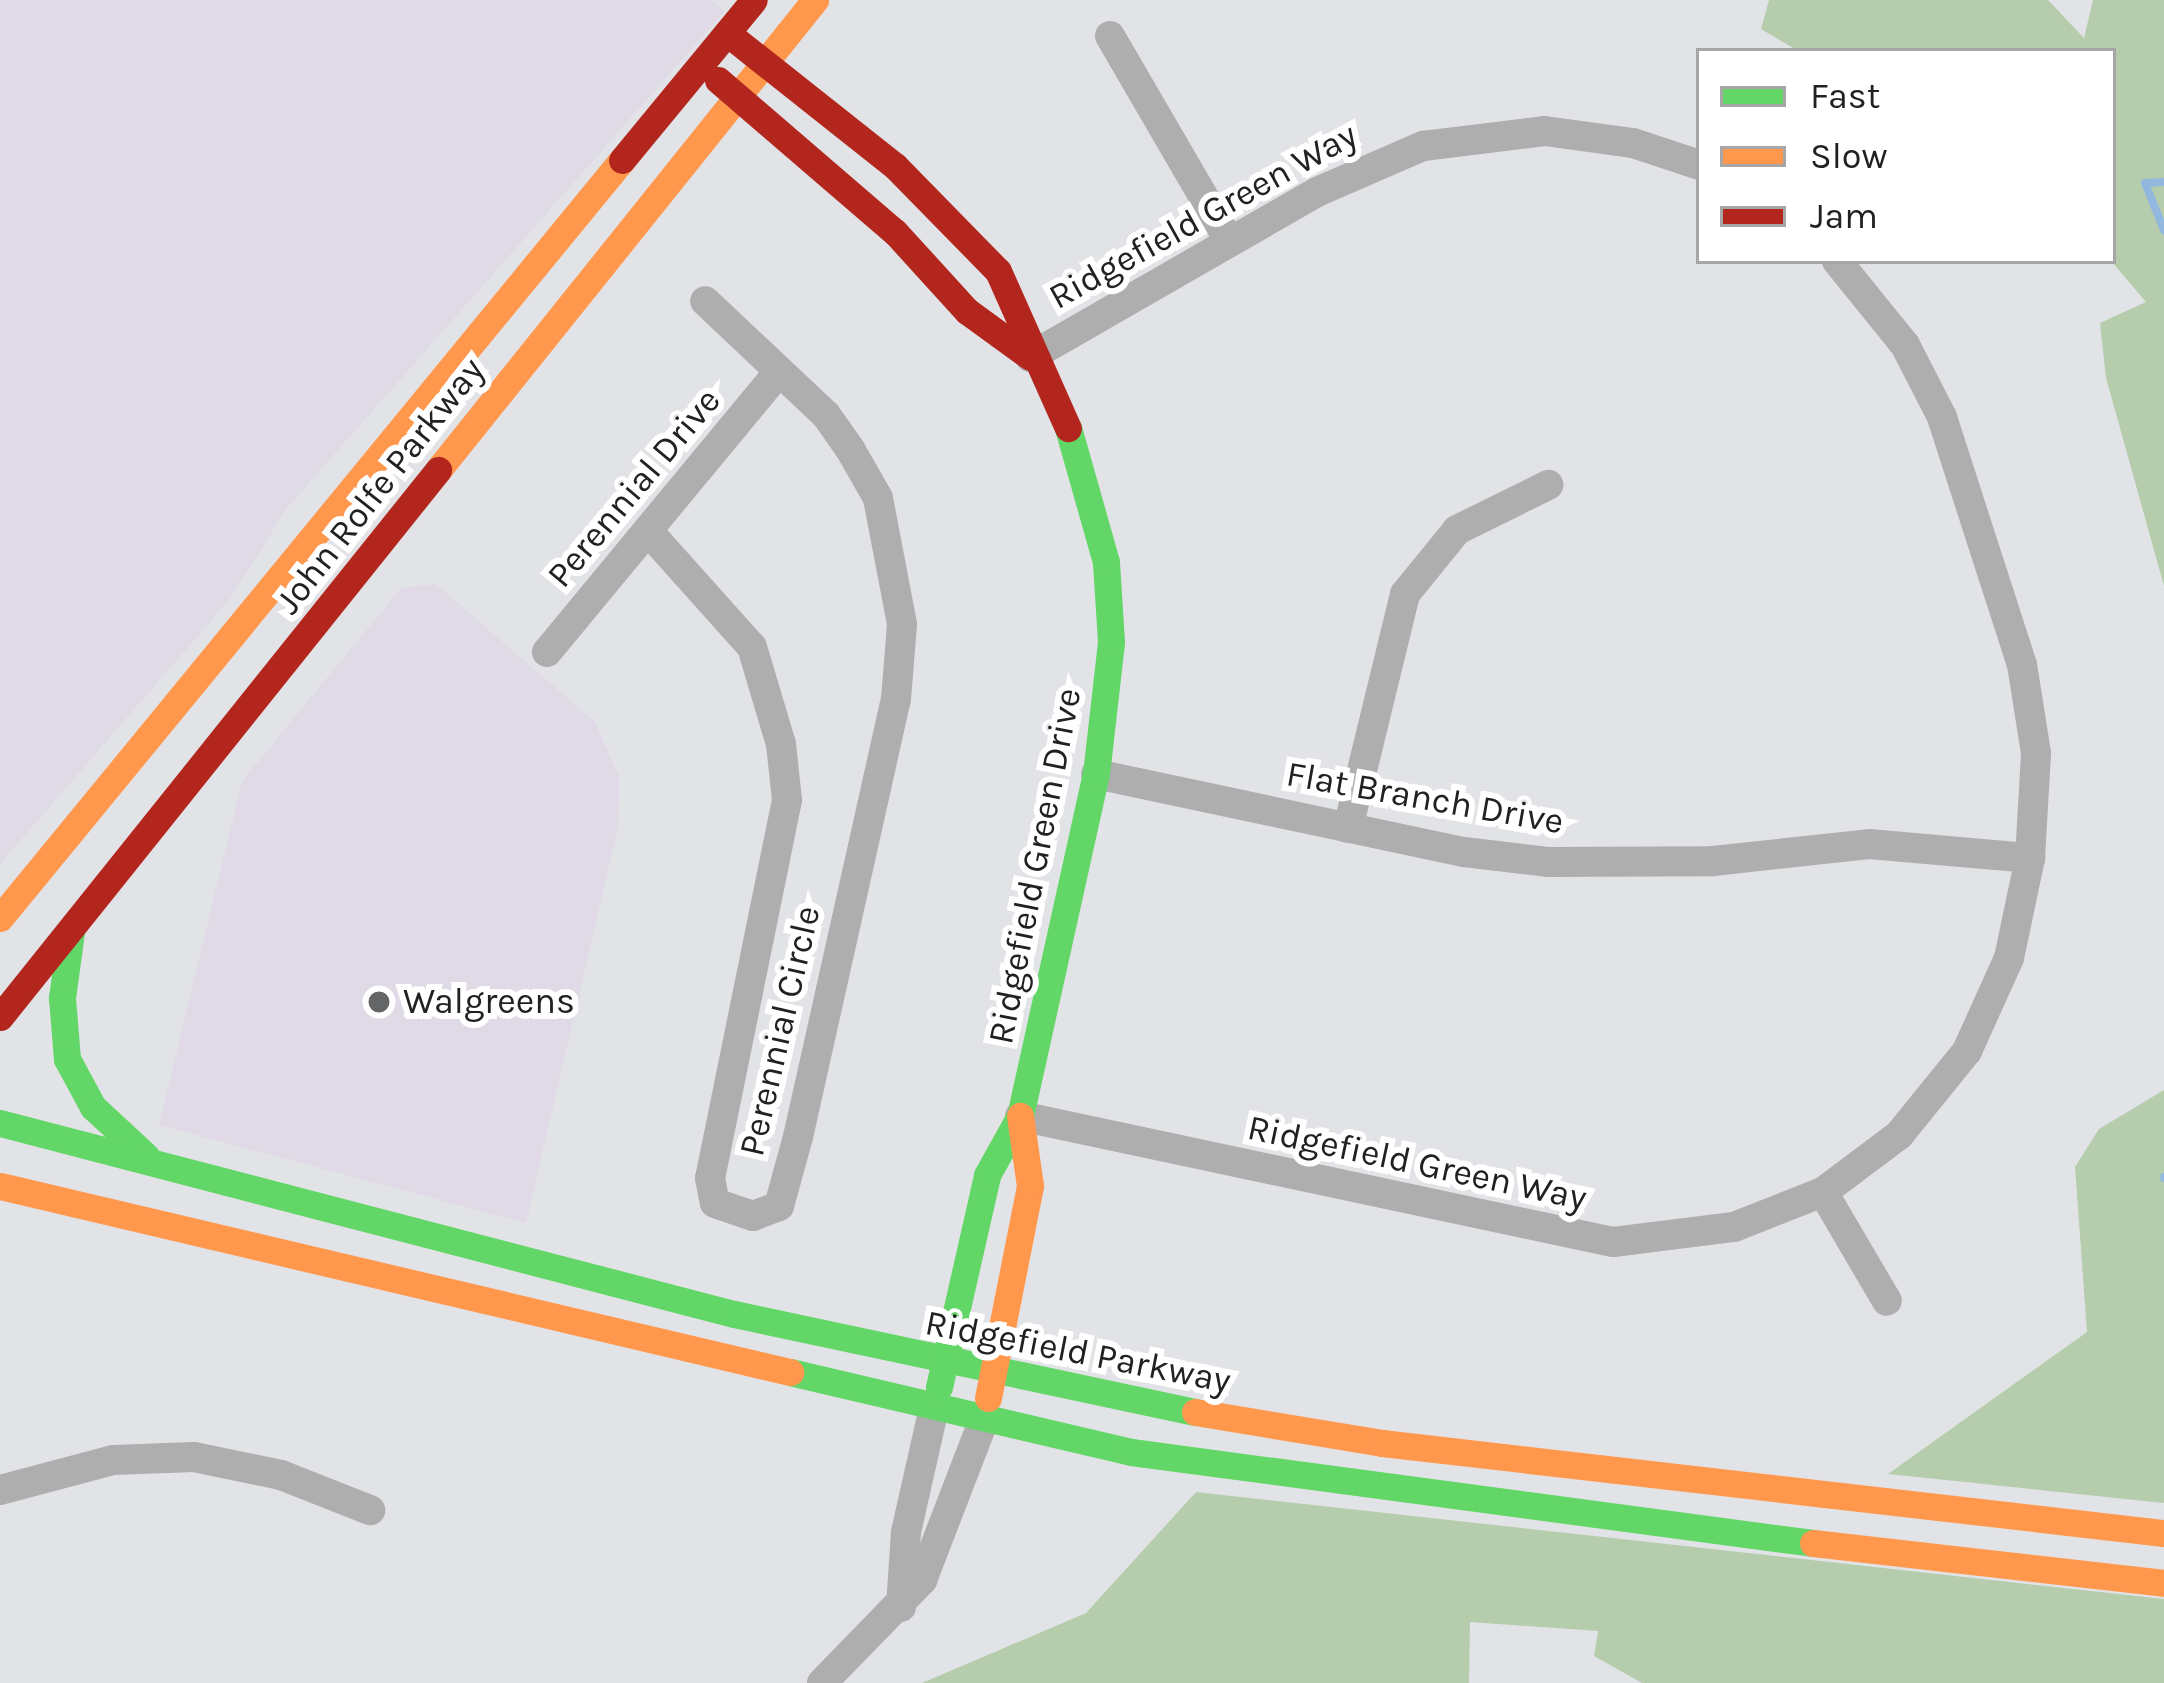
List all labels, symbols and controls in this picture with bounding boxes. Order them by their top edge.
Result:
legend [1696,48,2116,264]
text: Fast [1810,75,1880,117]
street label: Ridgefield Green Way [1041,113,1365,319]
text: Slow [1810,135,1888,177]
text: Jam [1810,195,1878,237]
street label: John Rolfe Parkway [267,349,493,623]
street label: Perennial Drive [538,380,730,596]
street label: Ridgefield Green Drive [979,684,1091,1048]
street label: Flat Branch Drive [1283,752,1567,844]
street label: Perennial Circle [730,902,830,1160]
place label: Walgreens [403,980,575,1024]
marker: Walgreens [366,989,392,1015]
street label: Ridgefield Green Way [1244,1106,1590,1220]
street label: Ridgefield Parkway [922,1301,1234,1403]

